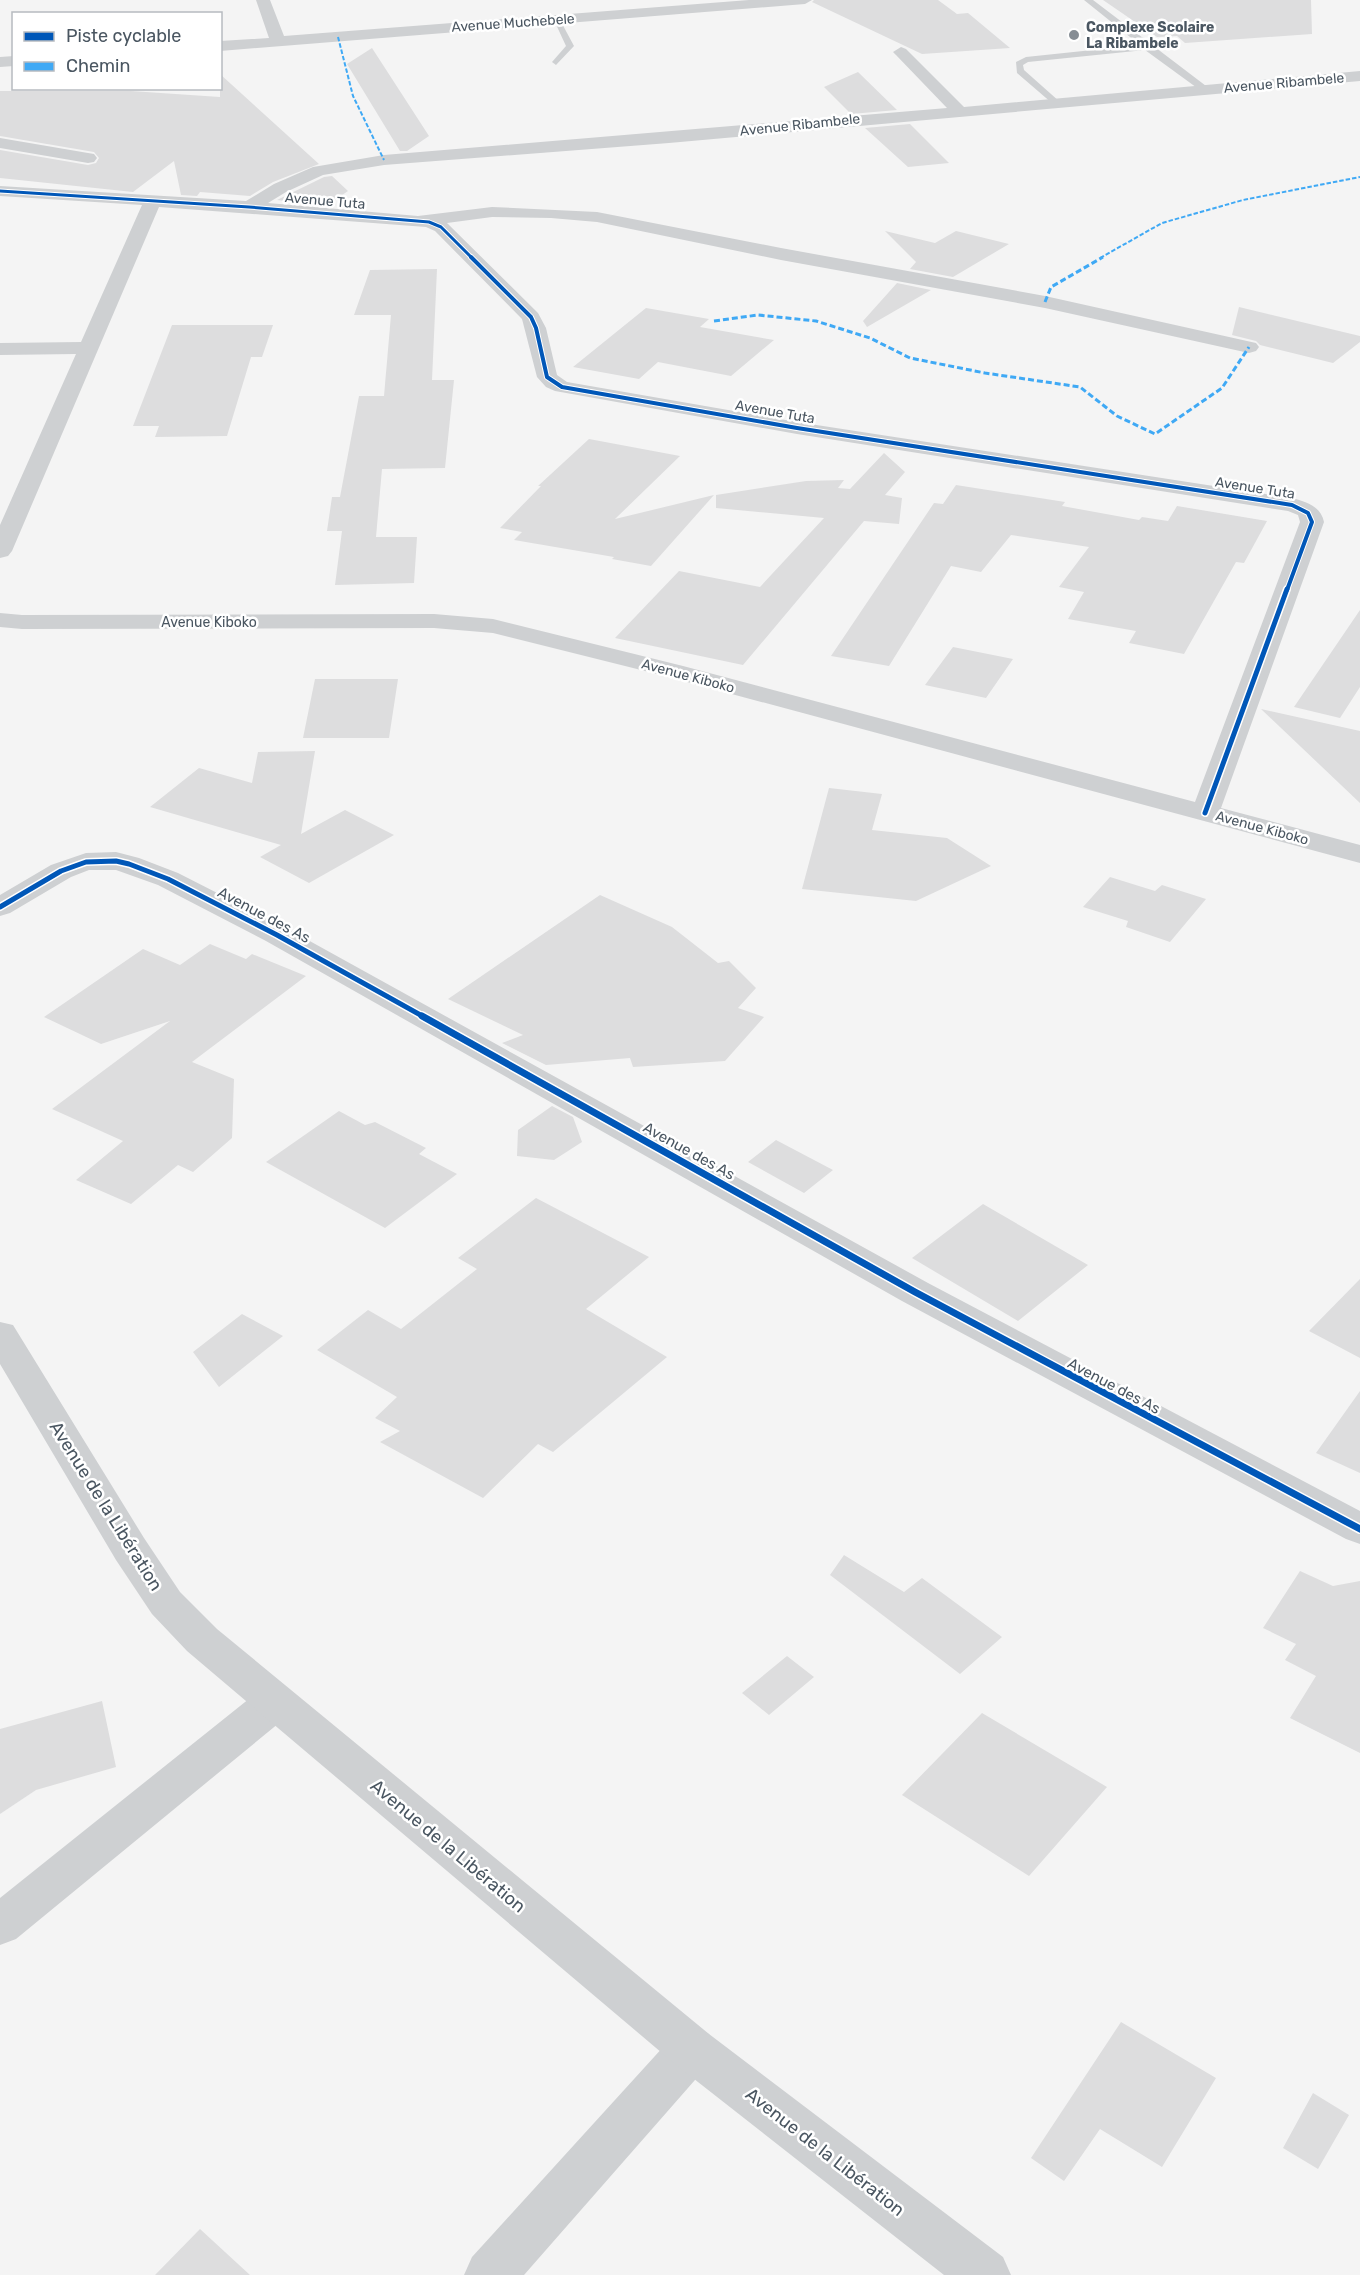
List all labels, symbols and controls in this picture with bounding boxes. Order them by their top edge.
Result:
street label: Avenue Muchebele [451,10,575,36]
legend [12,12,222,90]
place label: Complexe Scolaire La Ribambele [1086,19,1214,52]
text: Piste cyclable [66,25,181,47]
marker: Complexe Scolaire La Ribambele [1067,28,1081,42]
text: Chemin [66,55,130,77]
street label: Avenue Ribambele [1223,69,1345,97]
street label: Avenue Ribambele [739,110,861,140]
street label: Avenue Tuta [284,189,366,213]
street label: Avenue Tuta [734,397,816,427]
street label: Avenue Tuta [1214,473,1296,503]
street label: Avenue Kiboko [161,614,257,631]
street label: Avenue Kiboko [640,655,736,697]
street label: Avenue Kiboko [1214,807,1310,849]
street label: Avenue des As [215,883,314,947]
street label: Avenue des As [640,1118,738,1184]
street label: Avenue des As [1065,1354,1164,1418]
street label: Avenue de la Libération [45,1417,167,1595]
street label: Avenue de la Libération [366,1775,530,1917]
street label: Avenue de la Libération [741,2083,909,2221]

